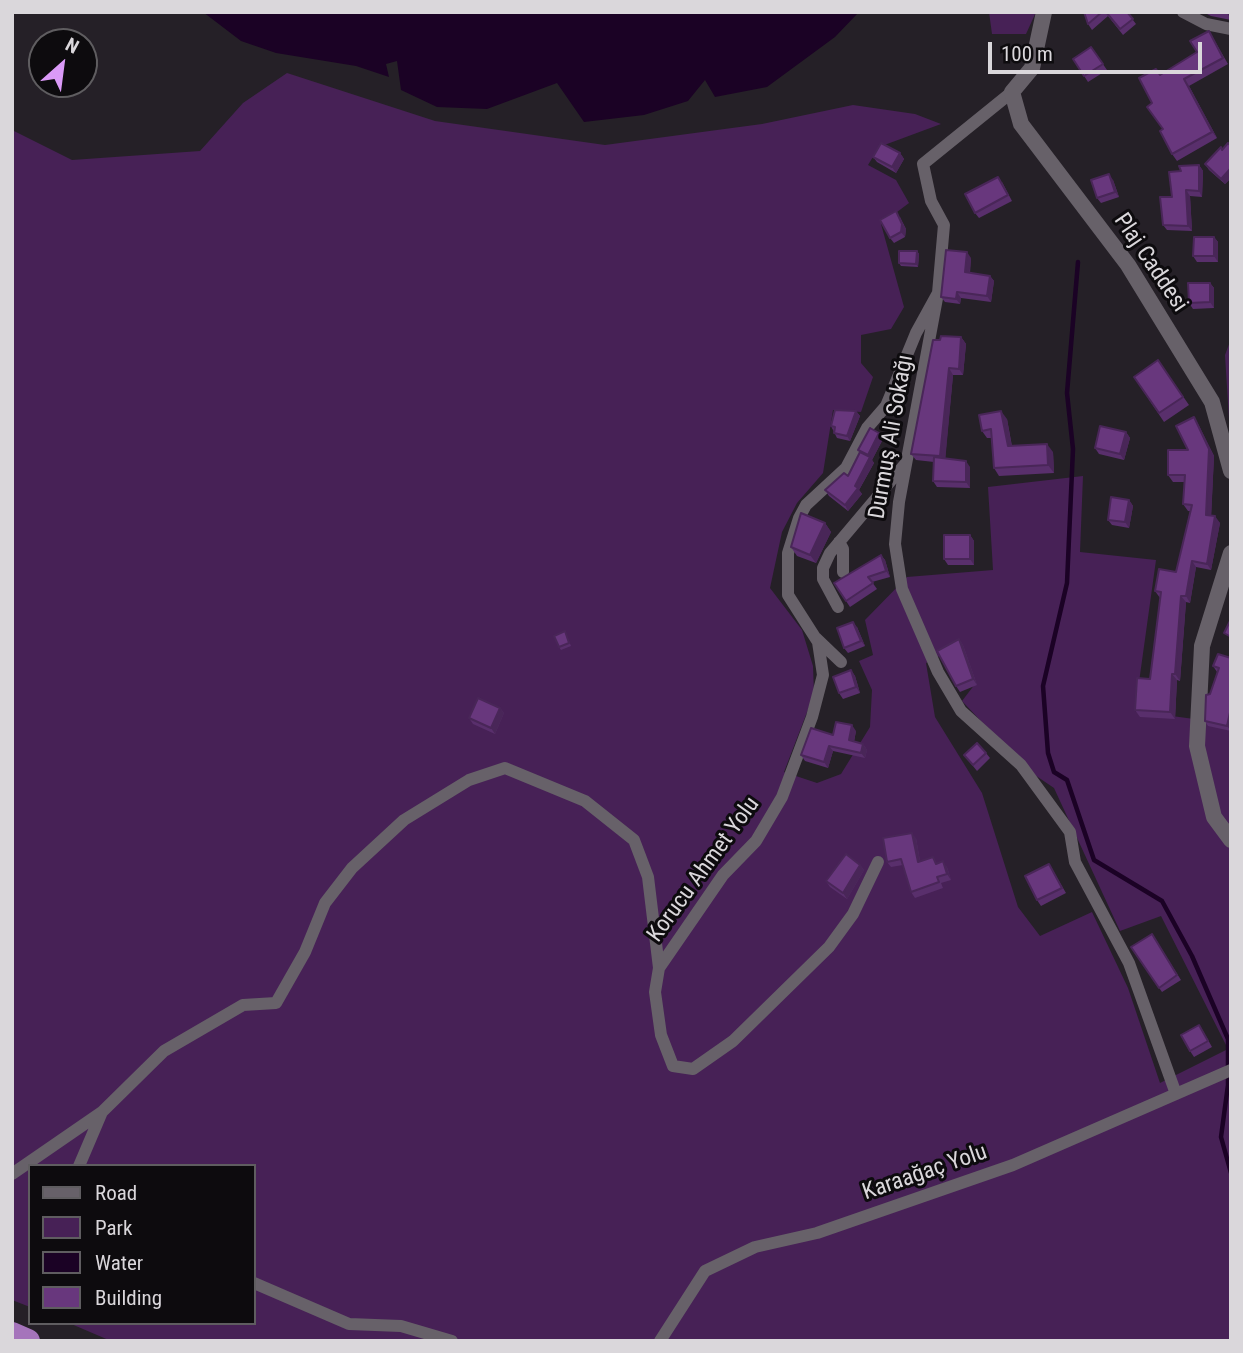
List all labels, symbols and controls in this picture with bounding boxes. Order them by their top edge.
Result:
north arrow [28,28,98,98]
scale bar [991,28,1204,72]
text: N [62,33,83,59]
text: 100 m [1001,42,1053,66]
street label: Plaj Caddesi [1107,208,1193,318]
street label: Durmuş Ali Sokağı [864,353,920,521]
street label: Korucu Ahmet Yolu [642,792,766,948]
street label: Karaağaç Yolu [859,1139,991,1207]
legend [28,1164,256,1325]
text: Road [95,1181,137,1205]
text: Park [95,1216,132,1240]
text: Water [95,1251,143,1275]
text: Building [95,1286,162,1310]

